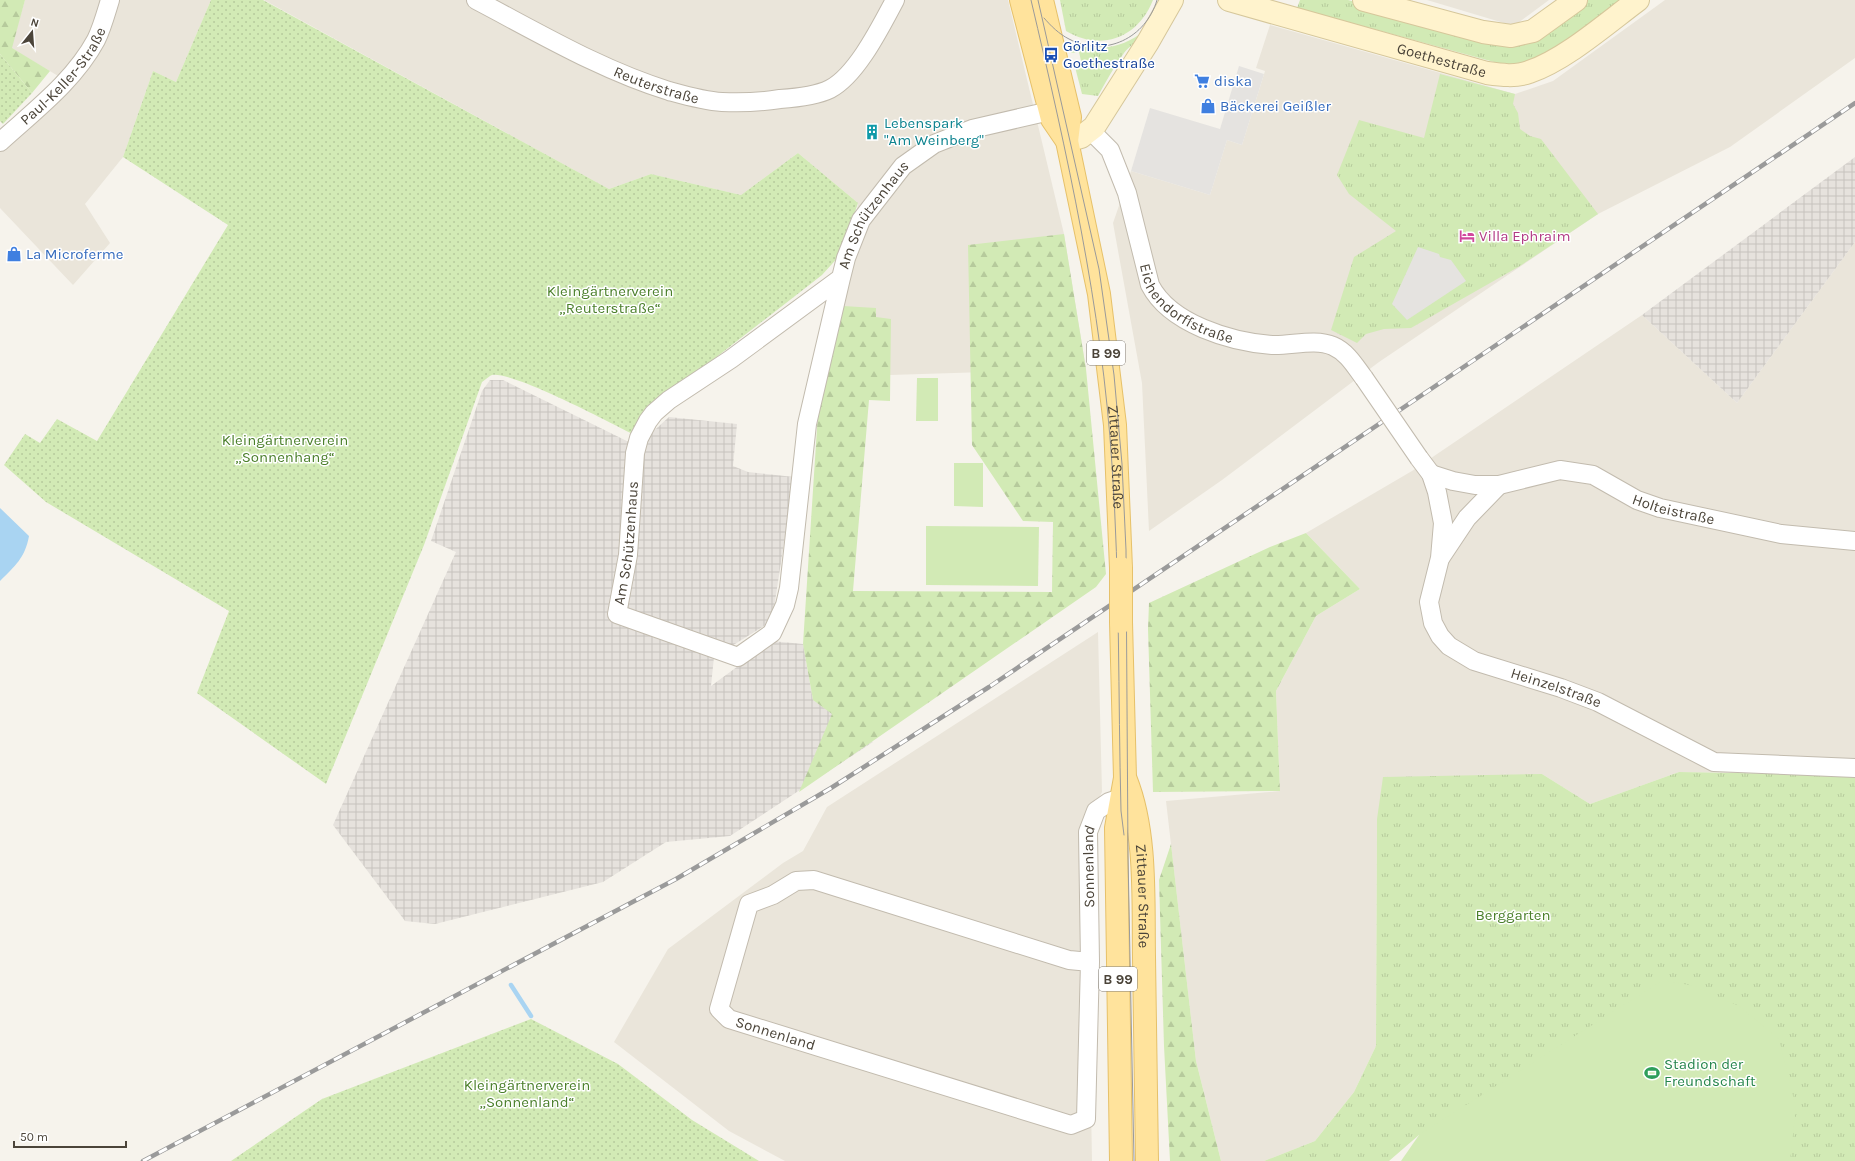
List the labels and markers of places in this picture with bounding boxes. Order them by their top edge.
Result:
place label: Görlitz Goethestraße [1063,37,1155,72]
bus stop icon: Görlitz Goethestraße [1042,46,1060,64]
supermarket icon: diska [1193,72,1211,90]
place label: diska [1214,72,1252,90]
shop icon: Bäckerei Geißler [1199,97,1217,115]
place label: Bäckerei Geißler [1220,97,1332,115]
place label: Lebenspark "Am Weinberg" [884,114,984,149]
building icon: Lebenspark "Am Weinberg" [863,123,881,141]
hotel icon: Villa Ephraim [1458,227,1476,245]
place label: Villa Ephraim [1479,227,1571,245]
shop icon: La Microferme [5,245,23,263]
place label: La Microferme [26,245,123,263]
place label: Stadion der Freundschaft [1664,1055,1756,1090]
sports icon: Stadion der Freundschaft [1643,1064,1661,1082]

